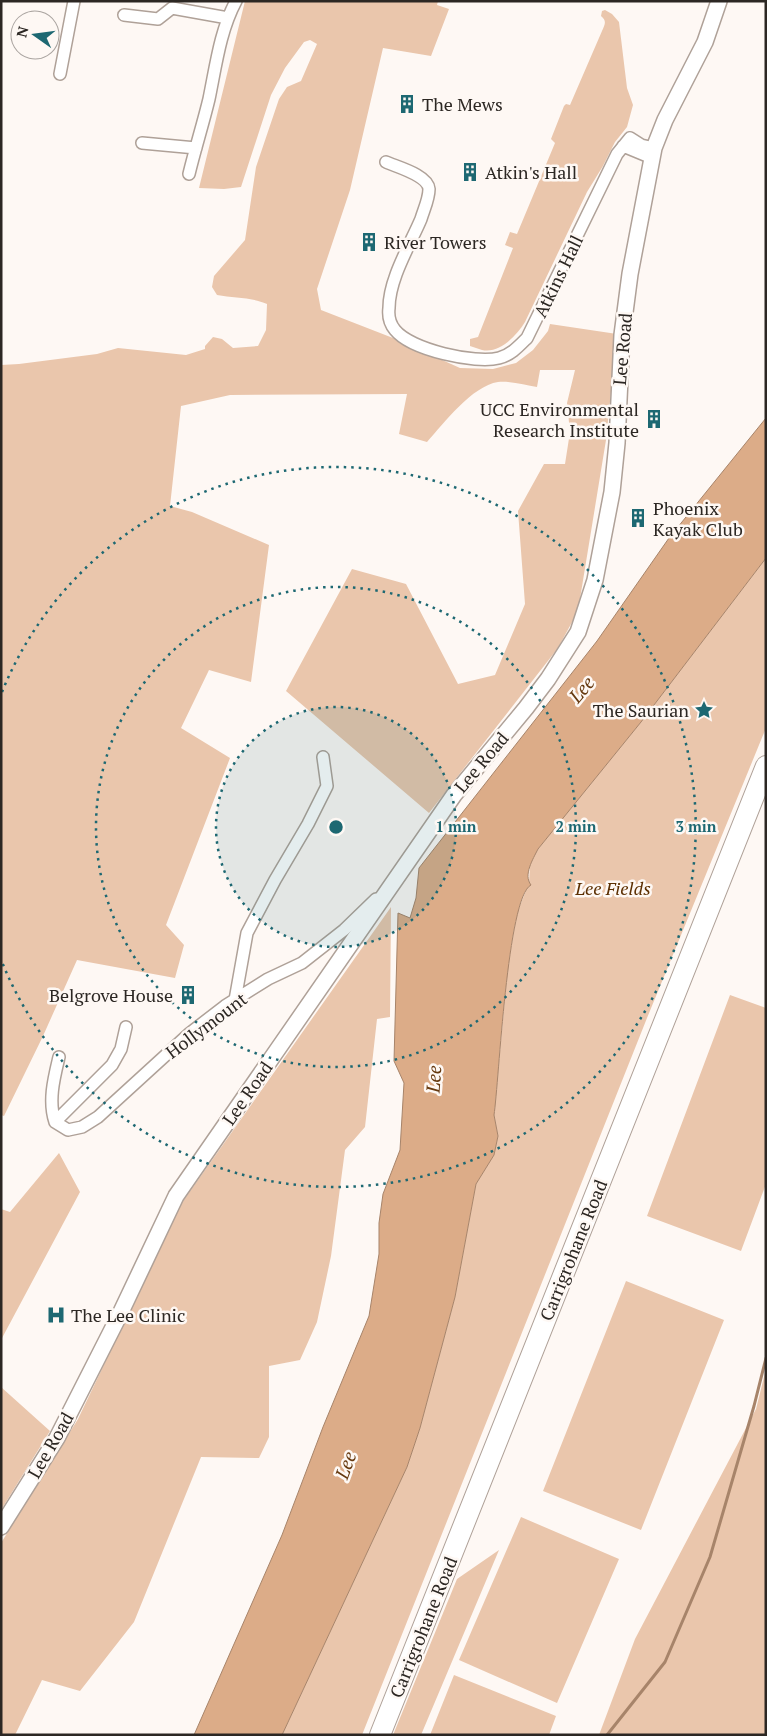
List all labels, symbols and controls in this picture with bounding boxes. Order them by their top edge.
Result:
north arrow [10,10,60,60]
text: N [11,24,32,39]
place label: The Mews [422,92,503,116]
building icon: The Mews [396,93,418,115]
place label: Atkin's Hall [485,160,577,184]
building icon: Atkin's Hall [459,161,481,183]
place label: River Towers [384,230,486,254]
building icon: River Towers [358,231,380,253]
street label: Atkins Hall [528,231,588,321]
street label: Lee Road [607,312,637,386]
place label: UCC Environmental Research Institute [480,397,639,442]
building icon: UCC Environmental Research Institute [643,408,665,430]
place label: Phoenix Kayak Club [653,496,743,541]
building icon: Phoenix Kayak Club [627,507,649,529]
water label: Lee [562,670,600,708]
place label: The Saurian [593,698,689,722]
place icon: The Saurian [693,699,715,721]
street label: Lee Road [448,727,514,797]
text: 1 min [435,816,477,836]
text: 2 min [555,816,597,836]
text: 3 min [675,816,717,836]
centre of rings [327,818,345,836]
park label: Lee Fields [574,876,651,900]
place label: Belgrove House [49,983,173,1007]
building icon: Belgrove House [177,984,199,1006]
street label: Hollymount [160,986,252,1064]
street label: Lee Road [216,1056,278,1130]
water label: Lee [420,1064,446,1095]
street label: Carrigrohane Road [534,1176,612,1324]
place label: The Lee Clinic [71,1303,185,1327]
hospital icon: The Lee Clinic [45,1304,67,1326]
street label: Lee Road [21,1408,79,1482]
water label: Lee [328,1447,362,1483]
street label: Carrigrohane Road [384,1553,462,1701]

